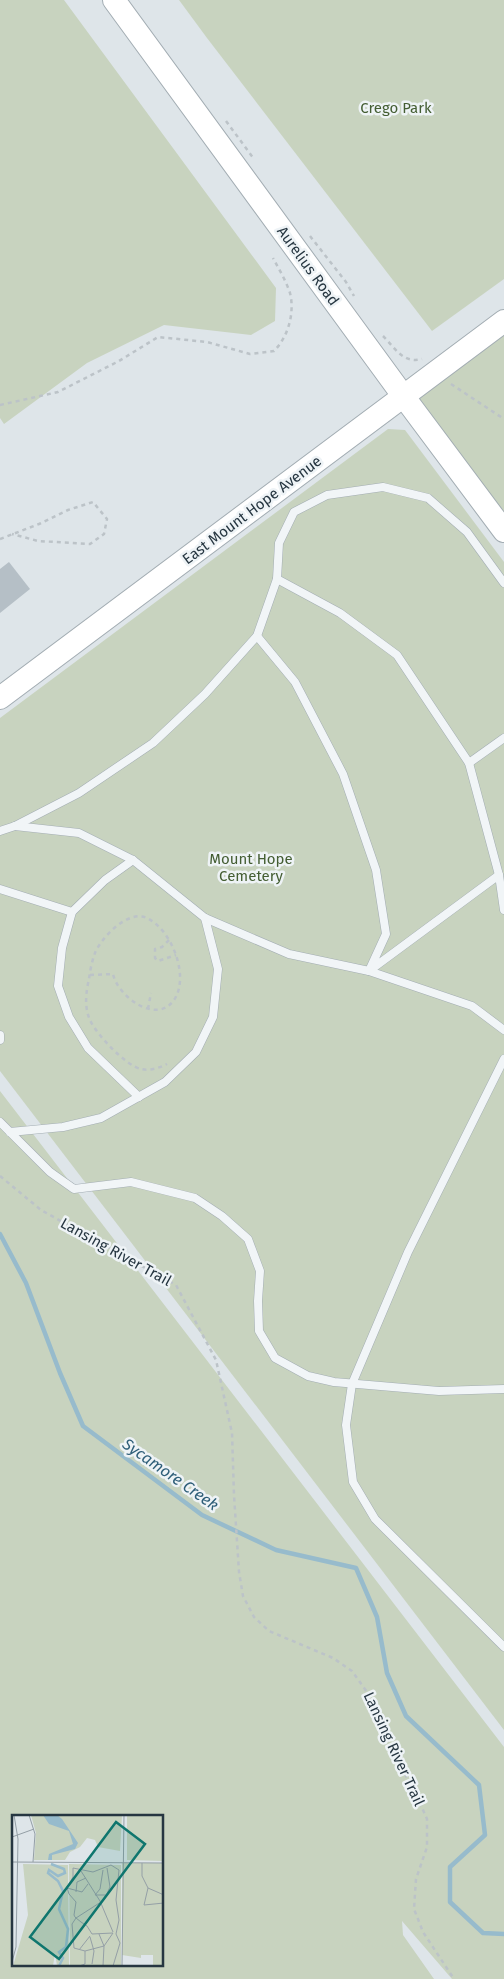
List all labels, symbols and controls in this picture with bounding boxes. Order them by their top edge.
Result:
park label: Crego Park [360,99,432,117]
street label: Aurelius Road [273,223,343,309]
street label: East Mount Hope Avenue [179,452,325,568]
park label: Mount Hope Cemetery [209,850,293,885]
street label: Lansing River Trail [57,1214,175,1290]
water label: Sycamore Creek [118,1434,223,1515]
street label: Lansing River Trail [360,1689,429,1810]
inset map [12,1815,164,1966]

